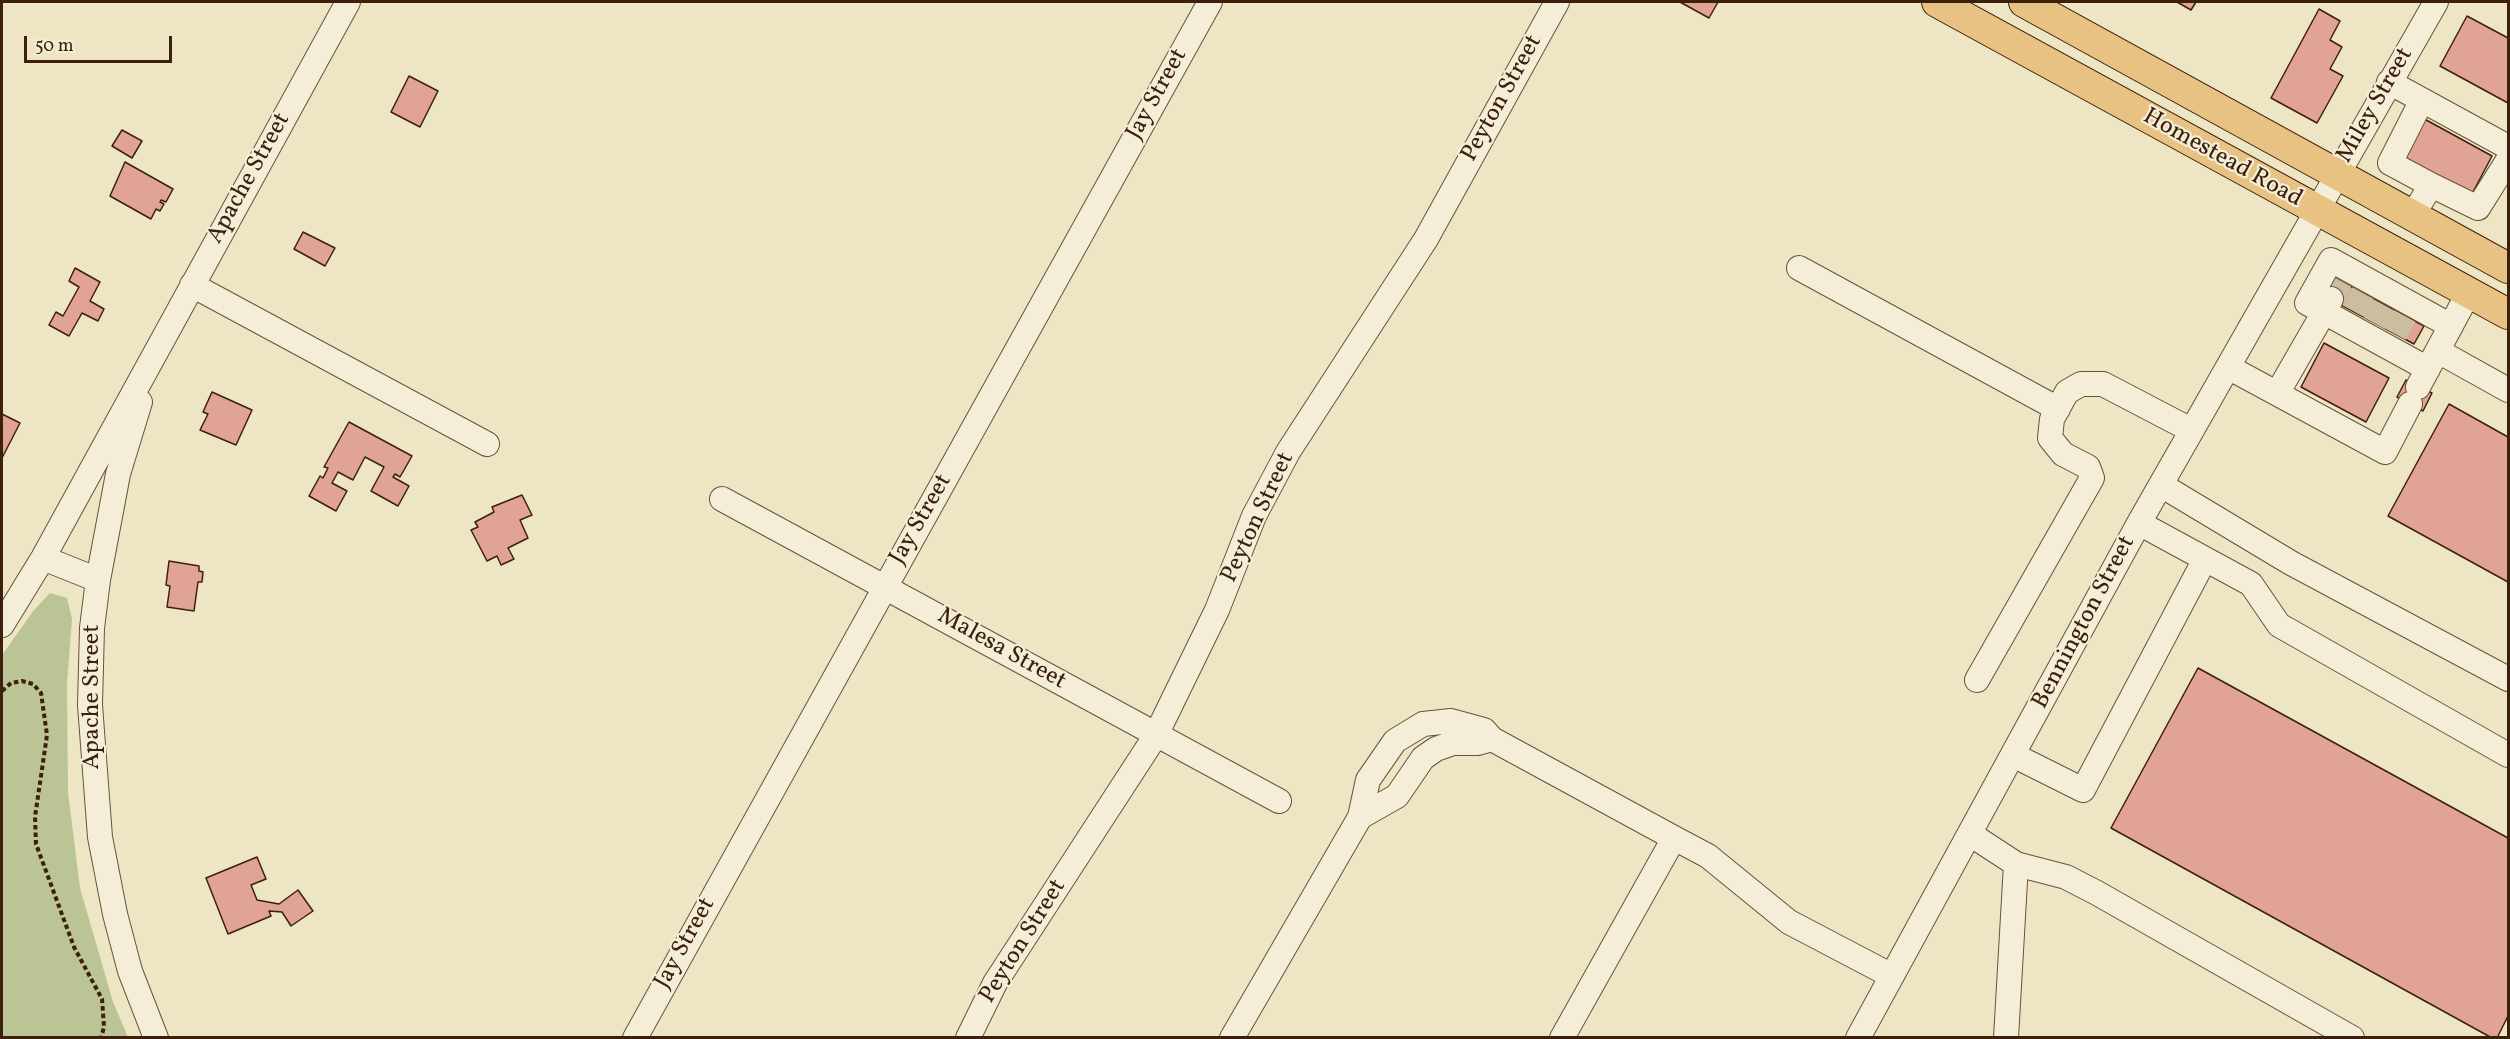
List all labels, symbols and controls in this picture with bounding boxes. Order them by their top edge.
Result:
scale bar [27,24,176,62]
street label: Peyton Street [1456,31,1550,167]
text: 50 m [35,34,74,59]
street label: Miley Street [2331,43,2421,169]
street label: Jay Street [1121,44,1195,146]
street label: Homestead Road [2137,103,2307,215]
street label: Apache Street [202,109,298,249]
street label: Peyton Street [1216,448,1302,588]
street label: Jay Street [885,470,959,570]
street label: Bennington Street [2027,532,2143,714]
street label: Malesa Street [932,603,1070,697]
street label: Apache Street [80,624,108,770]
street label: Peyton Street [975,875,1073,1009]
street label: Jay Street [649,893,723,995]

